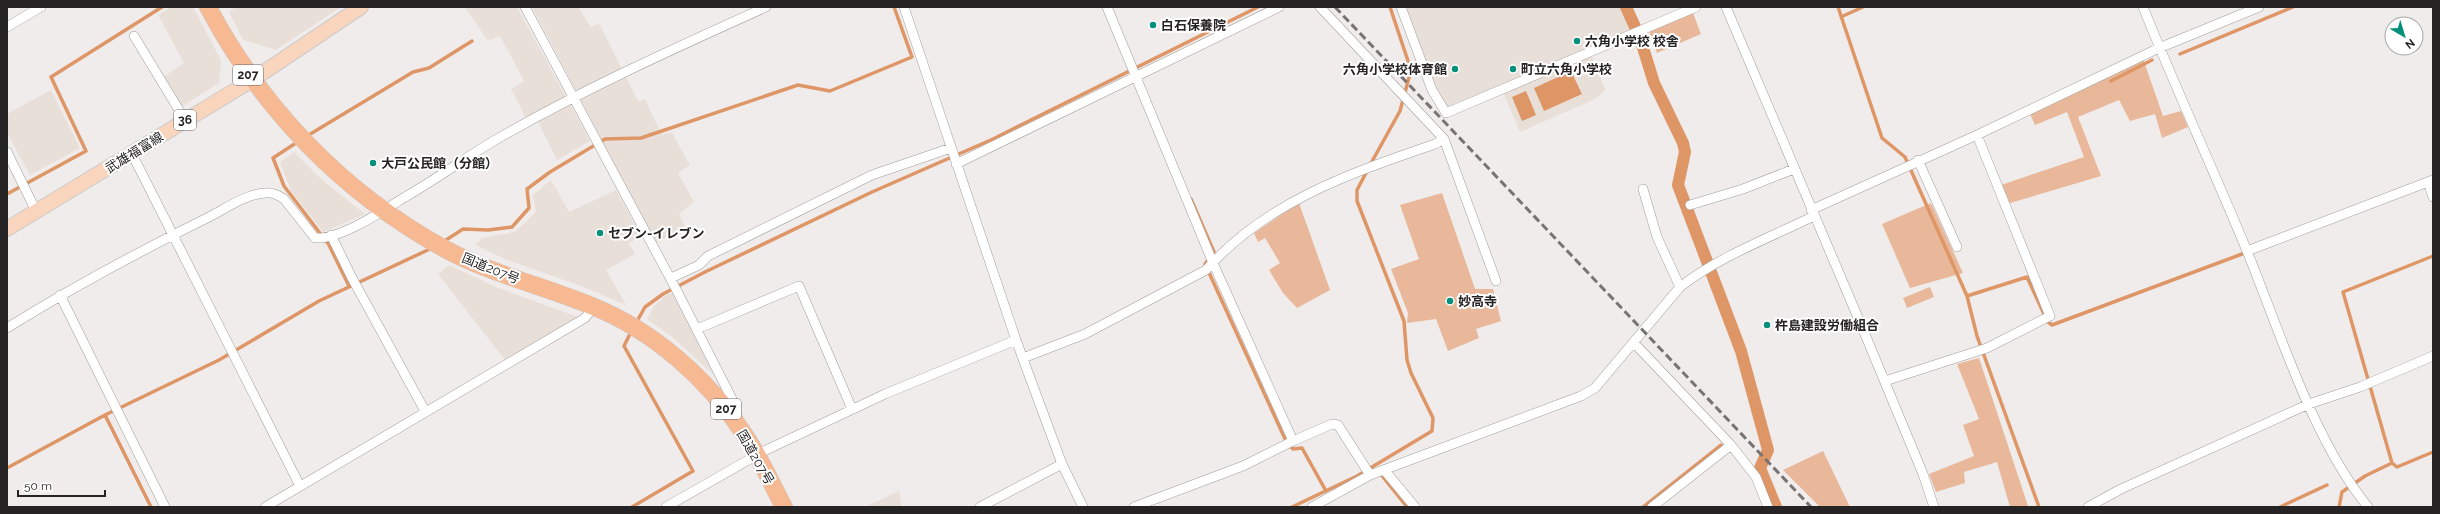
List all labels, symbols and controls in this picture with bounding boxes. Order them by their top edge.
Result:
north arrow [2384,16,2424,56]
place label: 白石保養院 [1161,18,1226,33]
marker: 白石保養院 [1148,20,1158,30]
place label: 六角小学校 校舎 [1585,34,1679,49]
marker: 六角小学校 校舎 [1572,36,1582,46]
text: N [2403,36,2417,51]
place label: 六角小学校体育館 [1343,62,1447,77]
place label: 町立六角小学校 [1521,62,1612,77]
marker: 六角小学校体育館 [1450,64,1460,74]
marker: 町立六角小学校 [1508,64,1518,74]
road number: 207 [233,65,263,85]
road number: 36 [174,110,196,130]
street label: 武雄福富線 [103,129,166,176]
place label: 大戸公民館（分館） [381,156,498,171]
marker: 大戸公民館（分館） [368,158,378,168]
place label: セブン-イレブン [608,226,704,241]
marker: セブン-イレブン [595,228,605,238]
street label: 国道207号 [460,250,522,287]
place label: 妙高寺 [1458,294,1497,309]
marker: 妙高寺 [1445,296,1455,306]
place label: 杵島建設労働組合 [1775,318,1879,333]
marker: 杵島建設労働組合 [1762,320,1772,330]
road number: 207 [711,399,741,419]
street label: 国道207号 [734,427,777,487]
scale bar [18,472,105,498]
text: 50 m [24,479,52,493]

